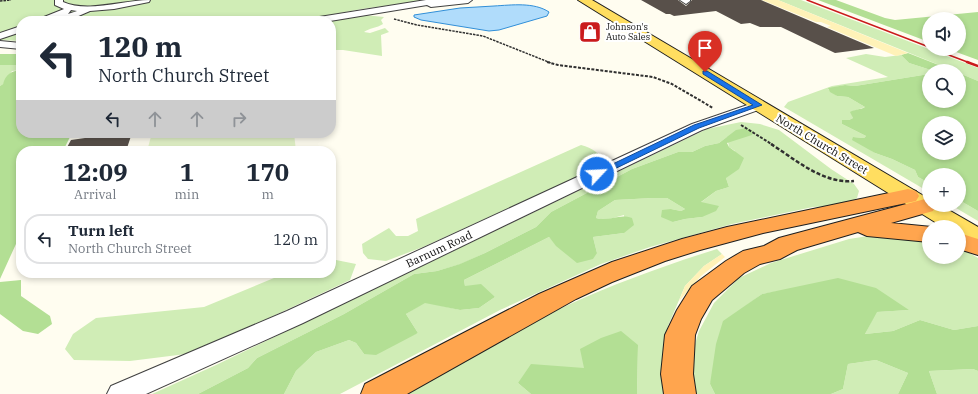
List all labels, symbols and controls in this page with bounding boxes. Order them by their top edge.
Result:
map controls [922,12,966,264]
button: sound [922,12,966,56]
shop icon: Johnson's Auto Sales [577,19,603,45]
place label: Johnson's Auto Sales [606,21,650,42]
text: 120 m [98,28,182,65]
pin [688,31,722,72]
icon: left [32,32,84,84]
icon: arrive [694,37,716,59]
text: North Church Street [98,64,269,87]
button: search [922,64,966,108]
icon: left [102,108,124,130]
icon: ahead [144,108,166,130]
icon: ahead [186,108,208,130]
icon: right [228,108,250,130]
street label: North Church Street [774,111,871,177]
button: layers [922,116,966,160]
position arrow [576,153,618,195]
text: 12:09 [63,156,128,188]
text: 1 [180,156,194,188]
text: 170 [246,156,289,188]
button: + [922,168,966,212]
text: Arrival [74,186,116,203]
text: min [174,186,199,203]
text: m [261,186,274,203]
button: − [922,220,966,264]
text: Turn left [68,221,134,240]
street label: Barnum Road [404,227,475,270]
icon: left [34,228,56,250]
text: 120 m [273,230,318,249]
text: North Church Street [68,240,192,257]

